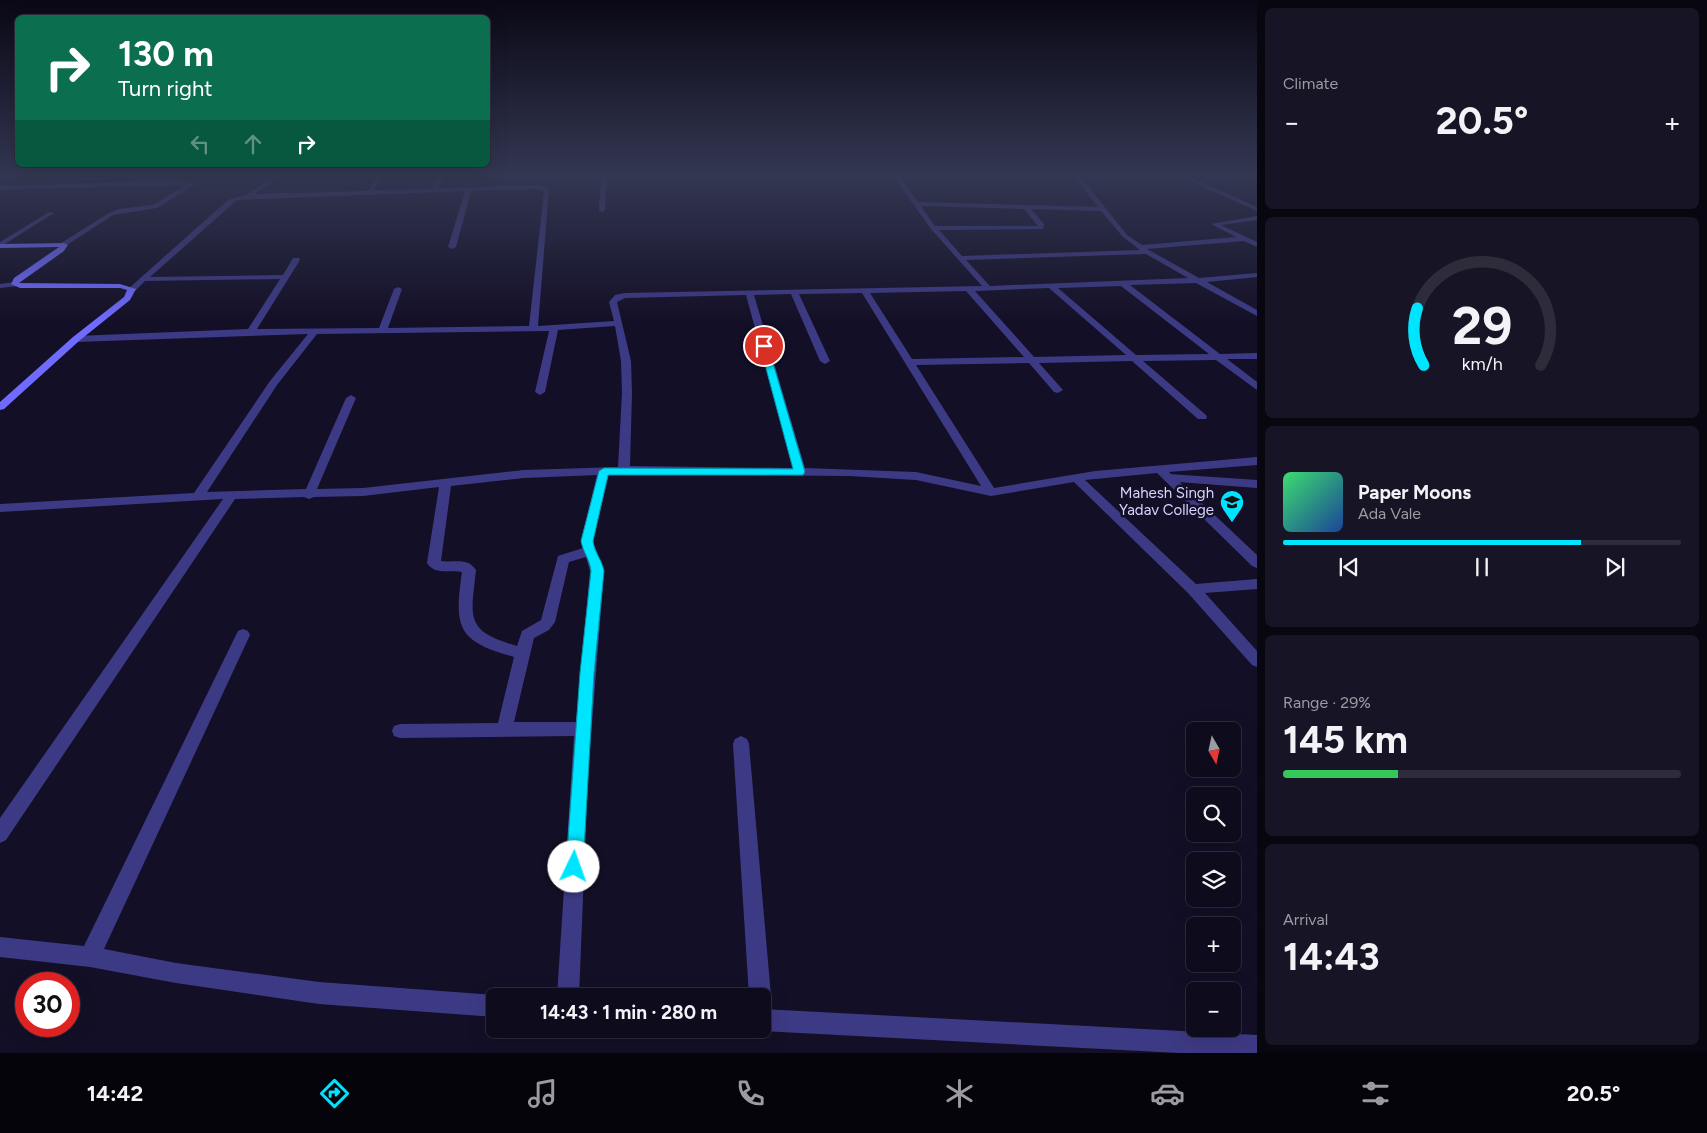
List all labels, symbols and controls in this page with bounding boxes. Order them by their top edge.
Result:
text: 130 m [118,33,214,75]
icon: right [35,35,100,100]
text: Climate [1283,74,1338,93]
text: Turn right [118,75,213,102]
text: 20.5° [1436,98,1528,144]
text: − [1283,105,1300,139]
text: + [1664,105,1681,139]
icon: left [186,130,214,158]
icon: ahead [239,130,267,158]
icon: right [292,130,320,158]
text: 29 [1452,295,1512,357]
pin [743,325,785,367]
icon: arrive [750,332,778,360]
text: km/h [1462,353,1502,374]
text: Paper Moons [1358,481,1471,504]
place label: Mahesh Singh Yadav College [1119,484,1214,519]
school or university icon: Mahesh Singh Yadav College [1219,489,1245,523]
text: Ada Vale [1358,504,1421,523]
icon: previous [1335,553,1363,581]
icon: pause [1468,553,1496,581]
icon: next [1601,553,1629,581]
text: Range · 29% [1283,693,1371,712]
text: 145 km [1283,717,1408,763]
north arrow [1186,722,1241,778]
map controls [1186,722,1241,1037]
button: search [1186,787,1241,842]
position arrow [547,840,599,892]
button: layers [1186,852,1241,907]
text: Arrival [1283,910,1328,929]
button: + [1186,917,1241,972]
text: 14:43 [1283,934,1380,980]
speed limit sign: 30 [15,972,80,1037]
button: − [1186,982,1241,1037]
text: 14:43 · 1 min · 280 m [540,1001,717,1024]
icon: directions [317,1076,352,1111]
icon: music [525,1076,560,1111]
icon: phone [733,1076,768,1111]
icon: climate [942,1076,977,1111]
icon: car [1150,1076,1185,1111]
icon: filters [1358,1076,1393,1111]
text: 14:42 [87,1080,143,1107]
text: 20.5° [1567,1080,1620,1107]

